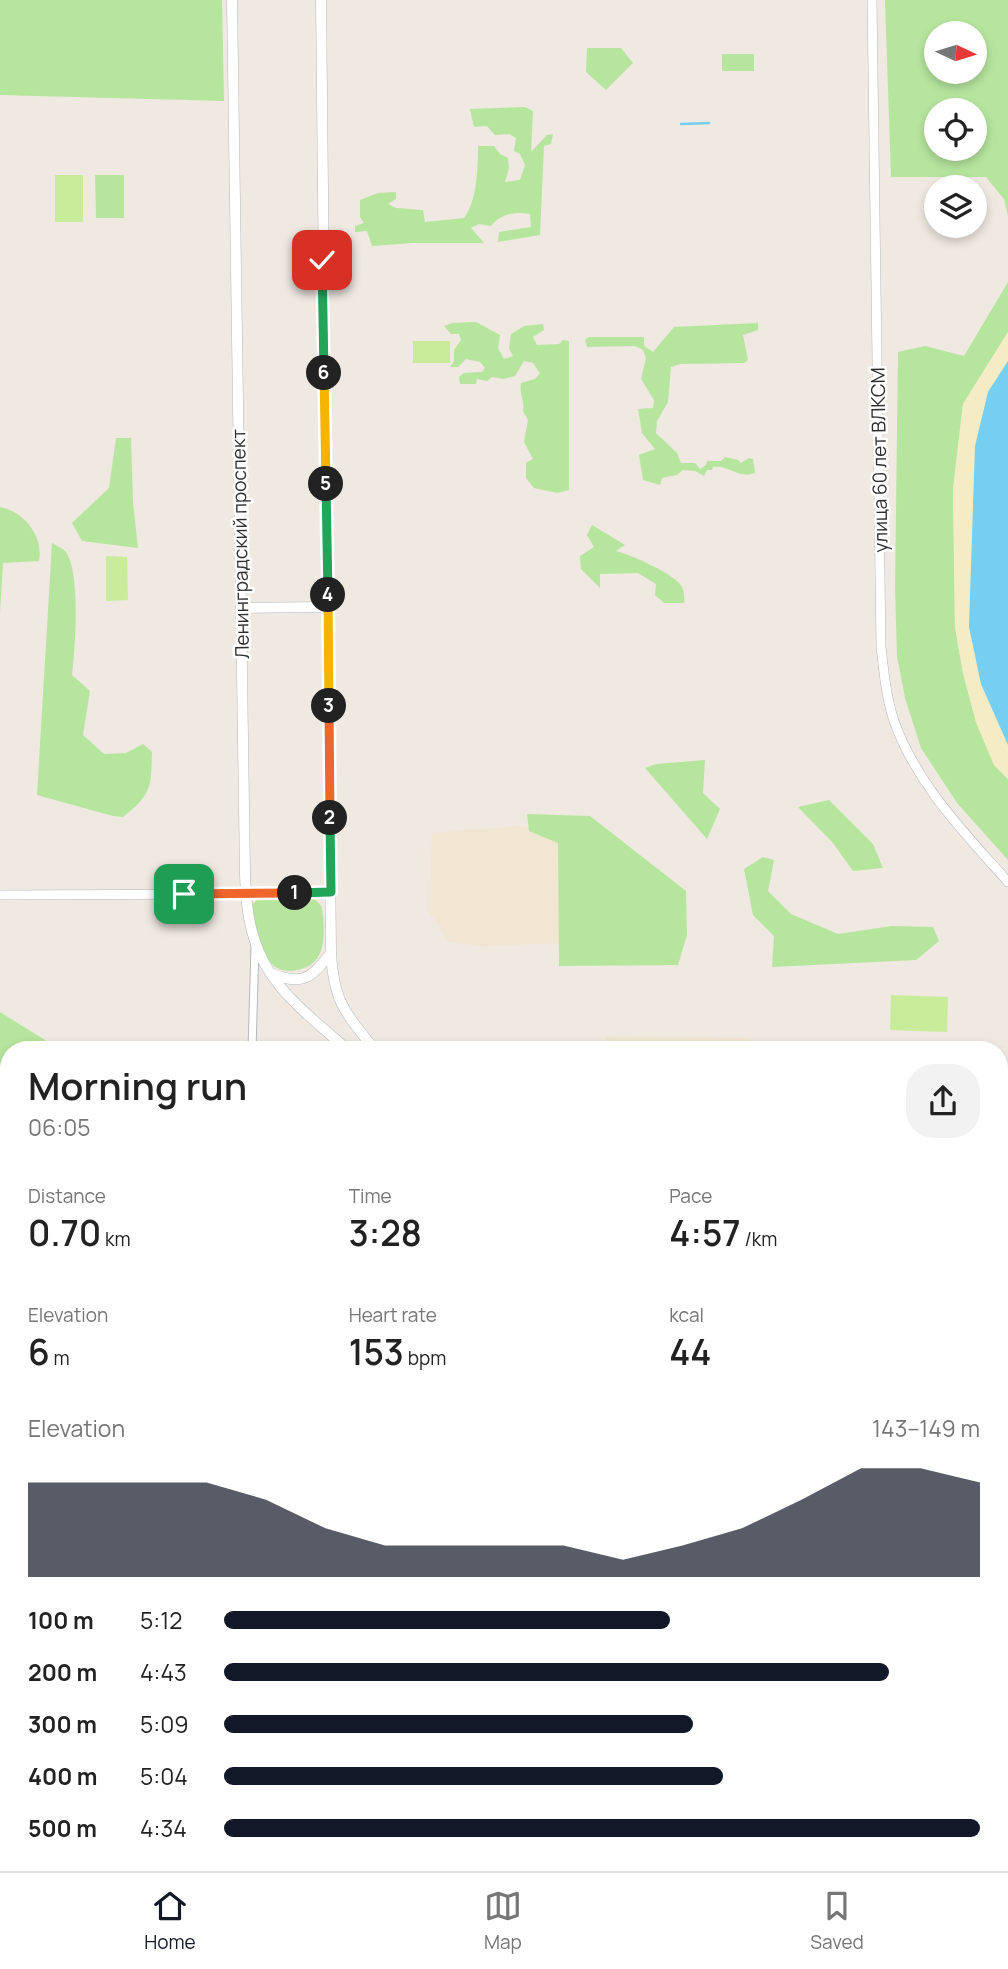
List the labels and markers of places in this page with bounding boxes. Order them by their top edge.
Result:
pin [292,230,352,290]
pin: 6 [306,356,342,390]
pin: 5 [308,466,344,502]
pin: 4 [310,578,346,612]
pin: 3 [312,688,346,724]
pin: 2 [312,800,348,836]
pin [154,864,214,924]
pin: 1 [278,876,312,910]

